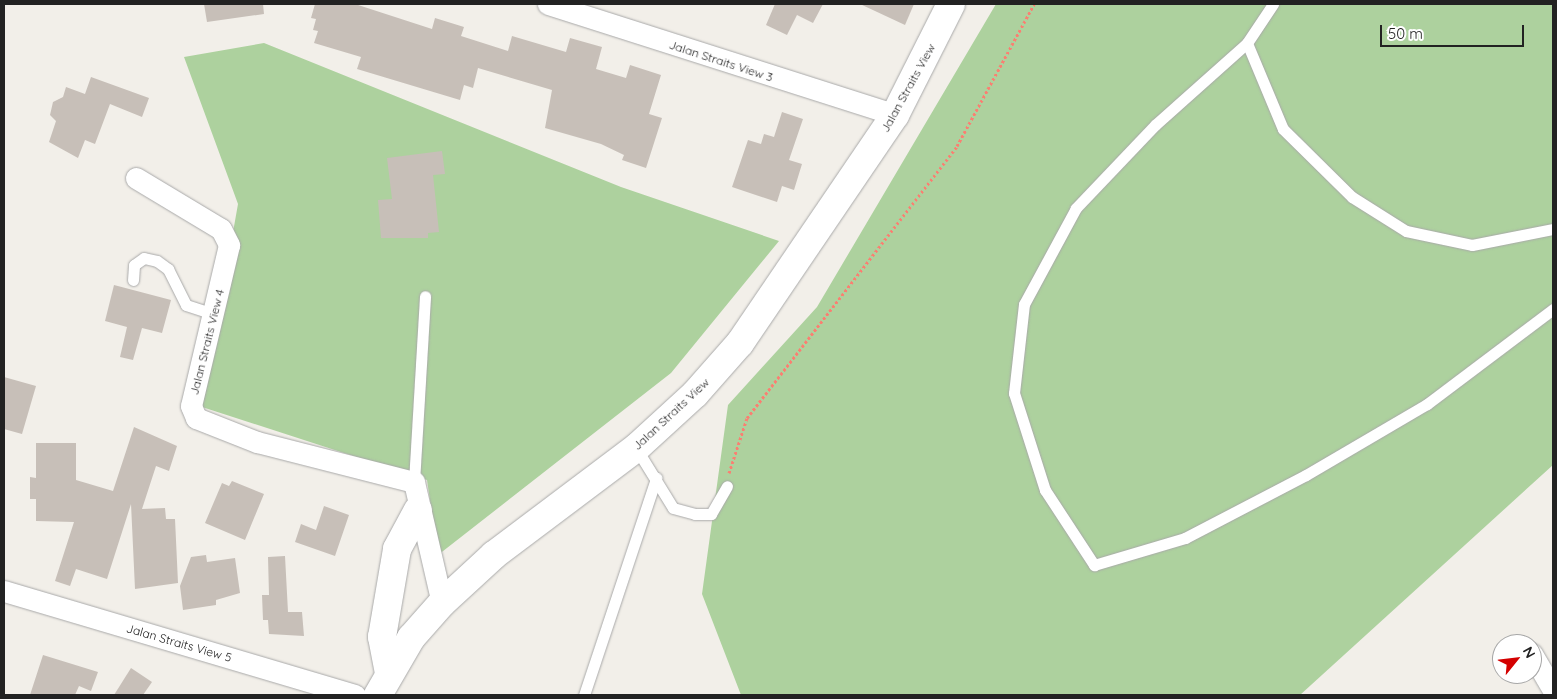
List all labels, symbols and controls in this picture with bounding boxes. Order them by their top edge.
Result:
scale bar [1382,15,1526,47]
text: 50 m [1388,24,1423,43]
street label: Jalan Straits View 3 [667,37,775,85]
street label: Jalan Straits View [878,41,938,135]
street label: Jalan Straits View 4 [187,288,227,396]
street label: Jalan Straits View [630,375,712,453]
street label: Jalan Straits View 5 [125,621,233,665]
north arrow [1492,634,1542,684]
text: N [1519,643,1540,661]

